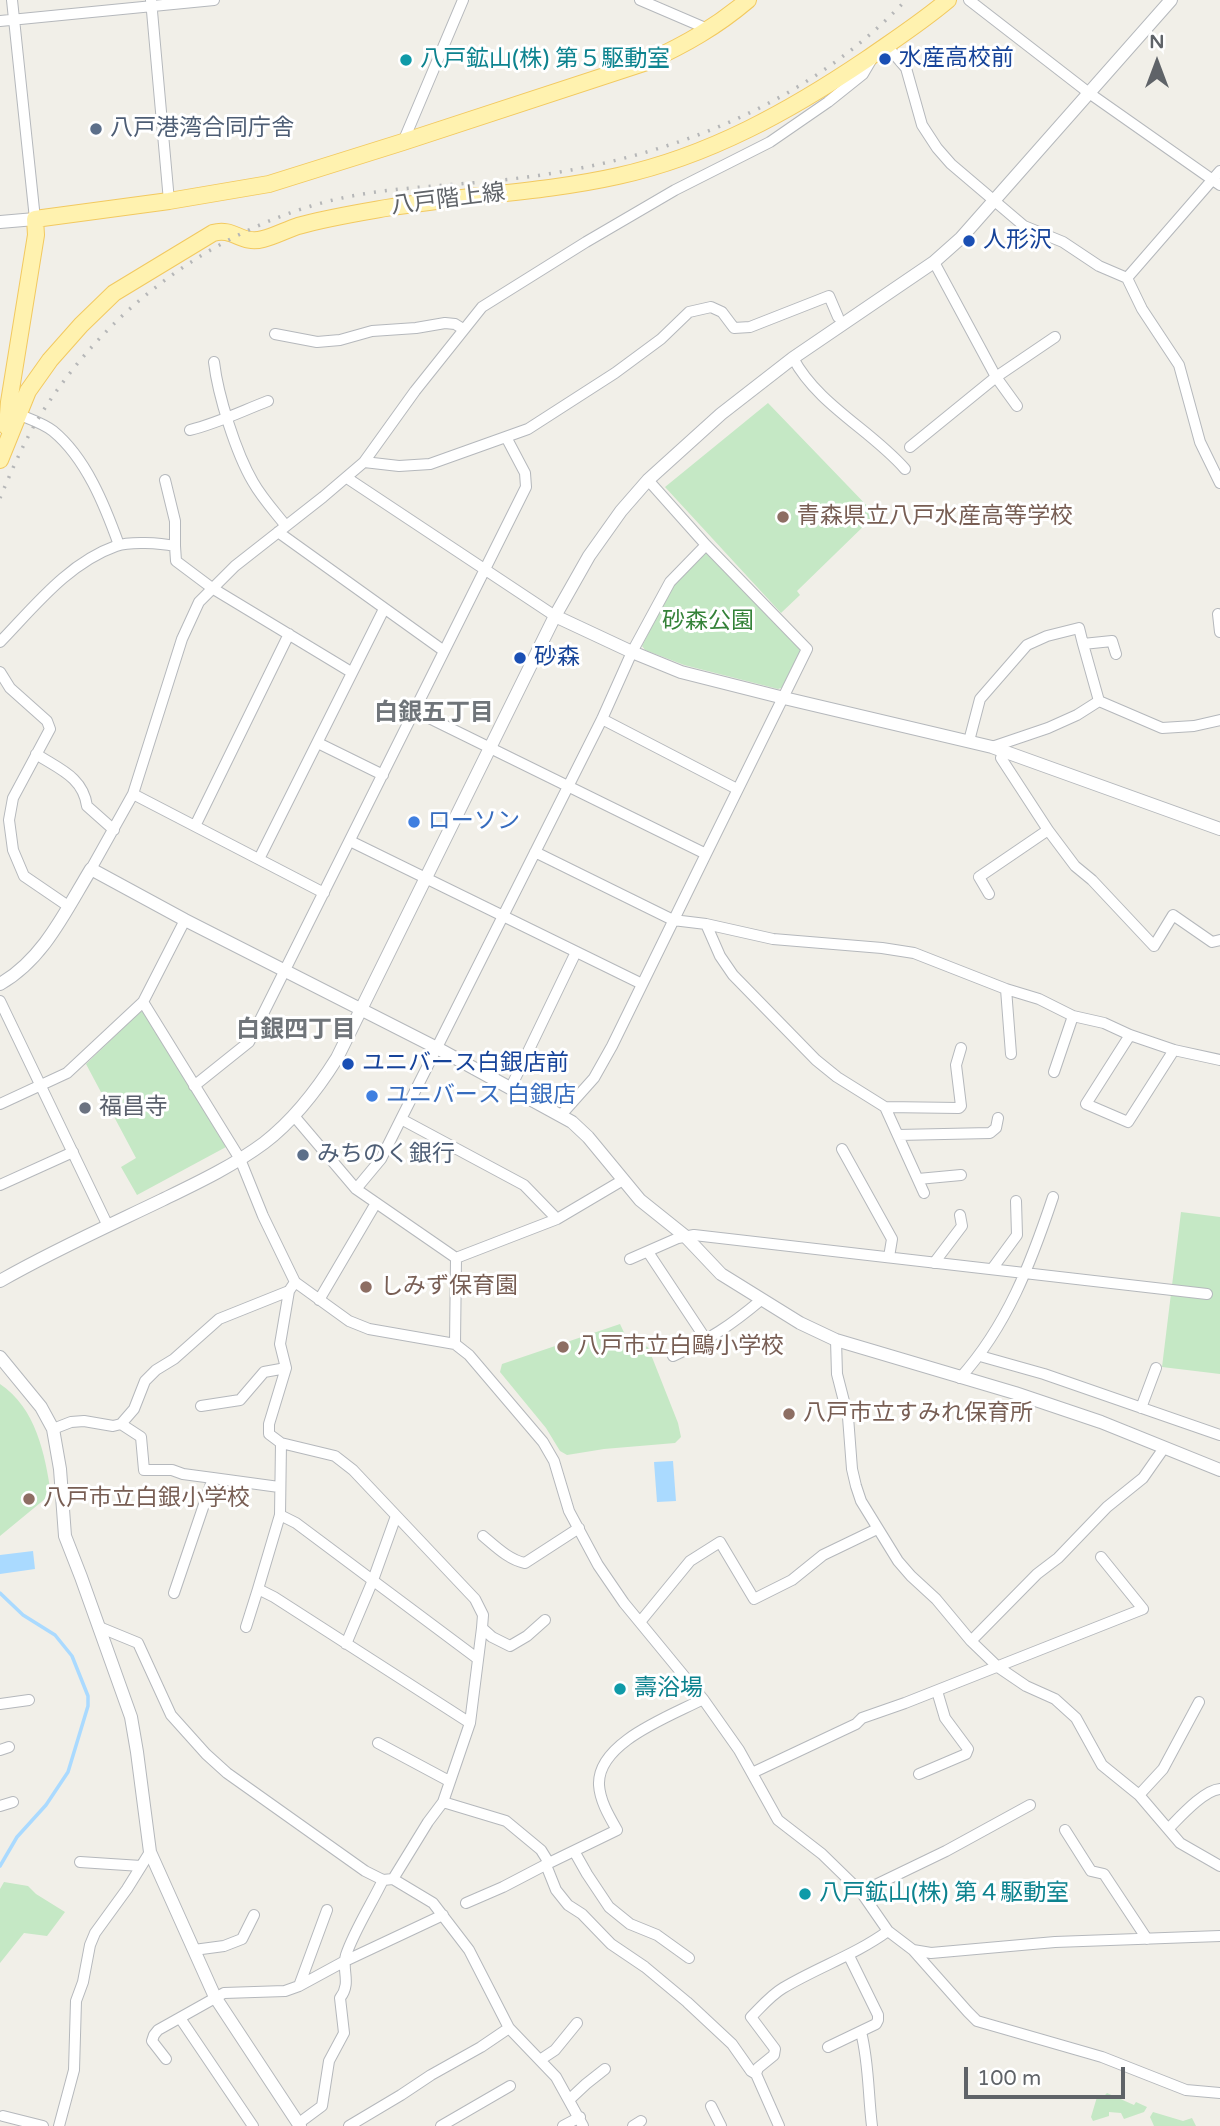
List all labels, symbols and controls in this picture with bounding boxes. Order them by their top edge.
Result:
north arrow [1122,28,1192,98]
text: N [1149,31,1165,53]
place label: 水産高校前 [899,45,1014,73]
place label: 八戸鉱山(株) 第５駆動室 [420,46,670,74]
marker: 水産高校前 [877,51,893,67]
marker: 八戸鉱山(株) 第５駆動室 [398,52,414,68]
place label: 八戸港湾合同庁舎 [110,115,294,143]
marker: 八戸港湾合同庁舎 [88,121,104,137]
street label: 八戸階上線 [389,179,507,221]
place label: 人形沢 [983,227,1052,255]
marker: 人形沢 [961,233,977,249]
place label: 青森県立八戸水産高等学校 [797,503,1073,531]
marker: 青森県立八戸水産高等学校 [775,509,791,525]
park label: 砂森公園 [662,608,754,636]
place label: 砂森 [534,644,580,672]
marker: 砂森 [512,650,528,666]
district label: 白銀五丁目 [374,700,494,728]
place label: ローソン [428,808,520,836]
marker: ローソン [406,814,422,830]
district label: 白銀四丁目 [236,1017,356,1045]
place label: ユニバース白銀店前 [362,1050,569,1078]
marker: ユニバース白銀店前 [340,1056,356,1072]
place label: ユニバース 白銀店 [386,1082,576,1110]
marker: ユニバース 白銀店 [364,1088,380,1104]
place label: 福昌寺 [99,1094,168,1122]
marker: 福昌寺 [77,1100,93,1116]
place label: みちのく銀行 [317,1141,455,1169]
marker: みちのく銀行 [295,1147,311,1163]
place label: しみず保育園 [380,1273,518,1301]
marker: しみず保育園 [358,1279,374,1295]
place label: 八戸市立白鷗小学校 [577,1333,784,1361]
marker: 八戸市立白鷗小学校 [555,1339,571,1355]
place label: 八戸市立すみれ保育所 [803,1400,1033,1428]
marker: 八戸市立すみれ保育所 [781,1406,797,1422]
place label: 八戸市立白銀小学校 [43,1485,250,1513]
marker: 八戸市立白銀小学校 [21,1491,37,1507]
place label: 壽浴場 [634,1675,703,1703]
marker: 壽浴場 [612,1681,628,1697]
place label: 八戸鉱山(株) 第４駆動室 [819,1880,1069,1908]
marker: 八戸鉱山(株) 第４駆動室 [797,1886,813,1902]
scale bar [968,2052,1129,2096]
text: 100 m [977,2066,1041,2091]

